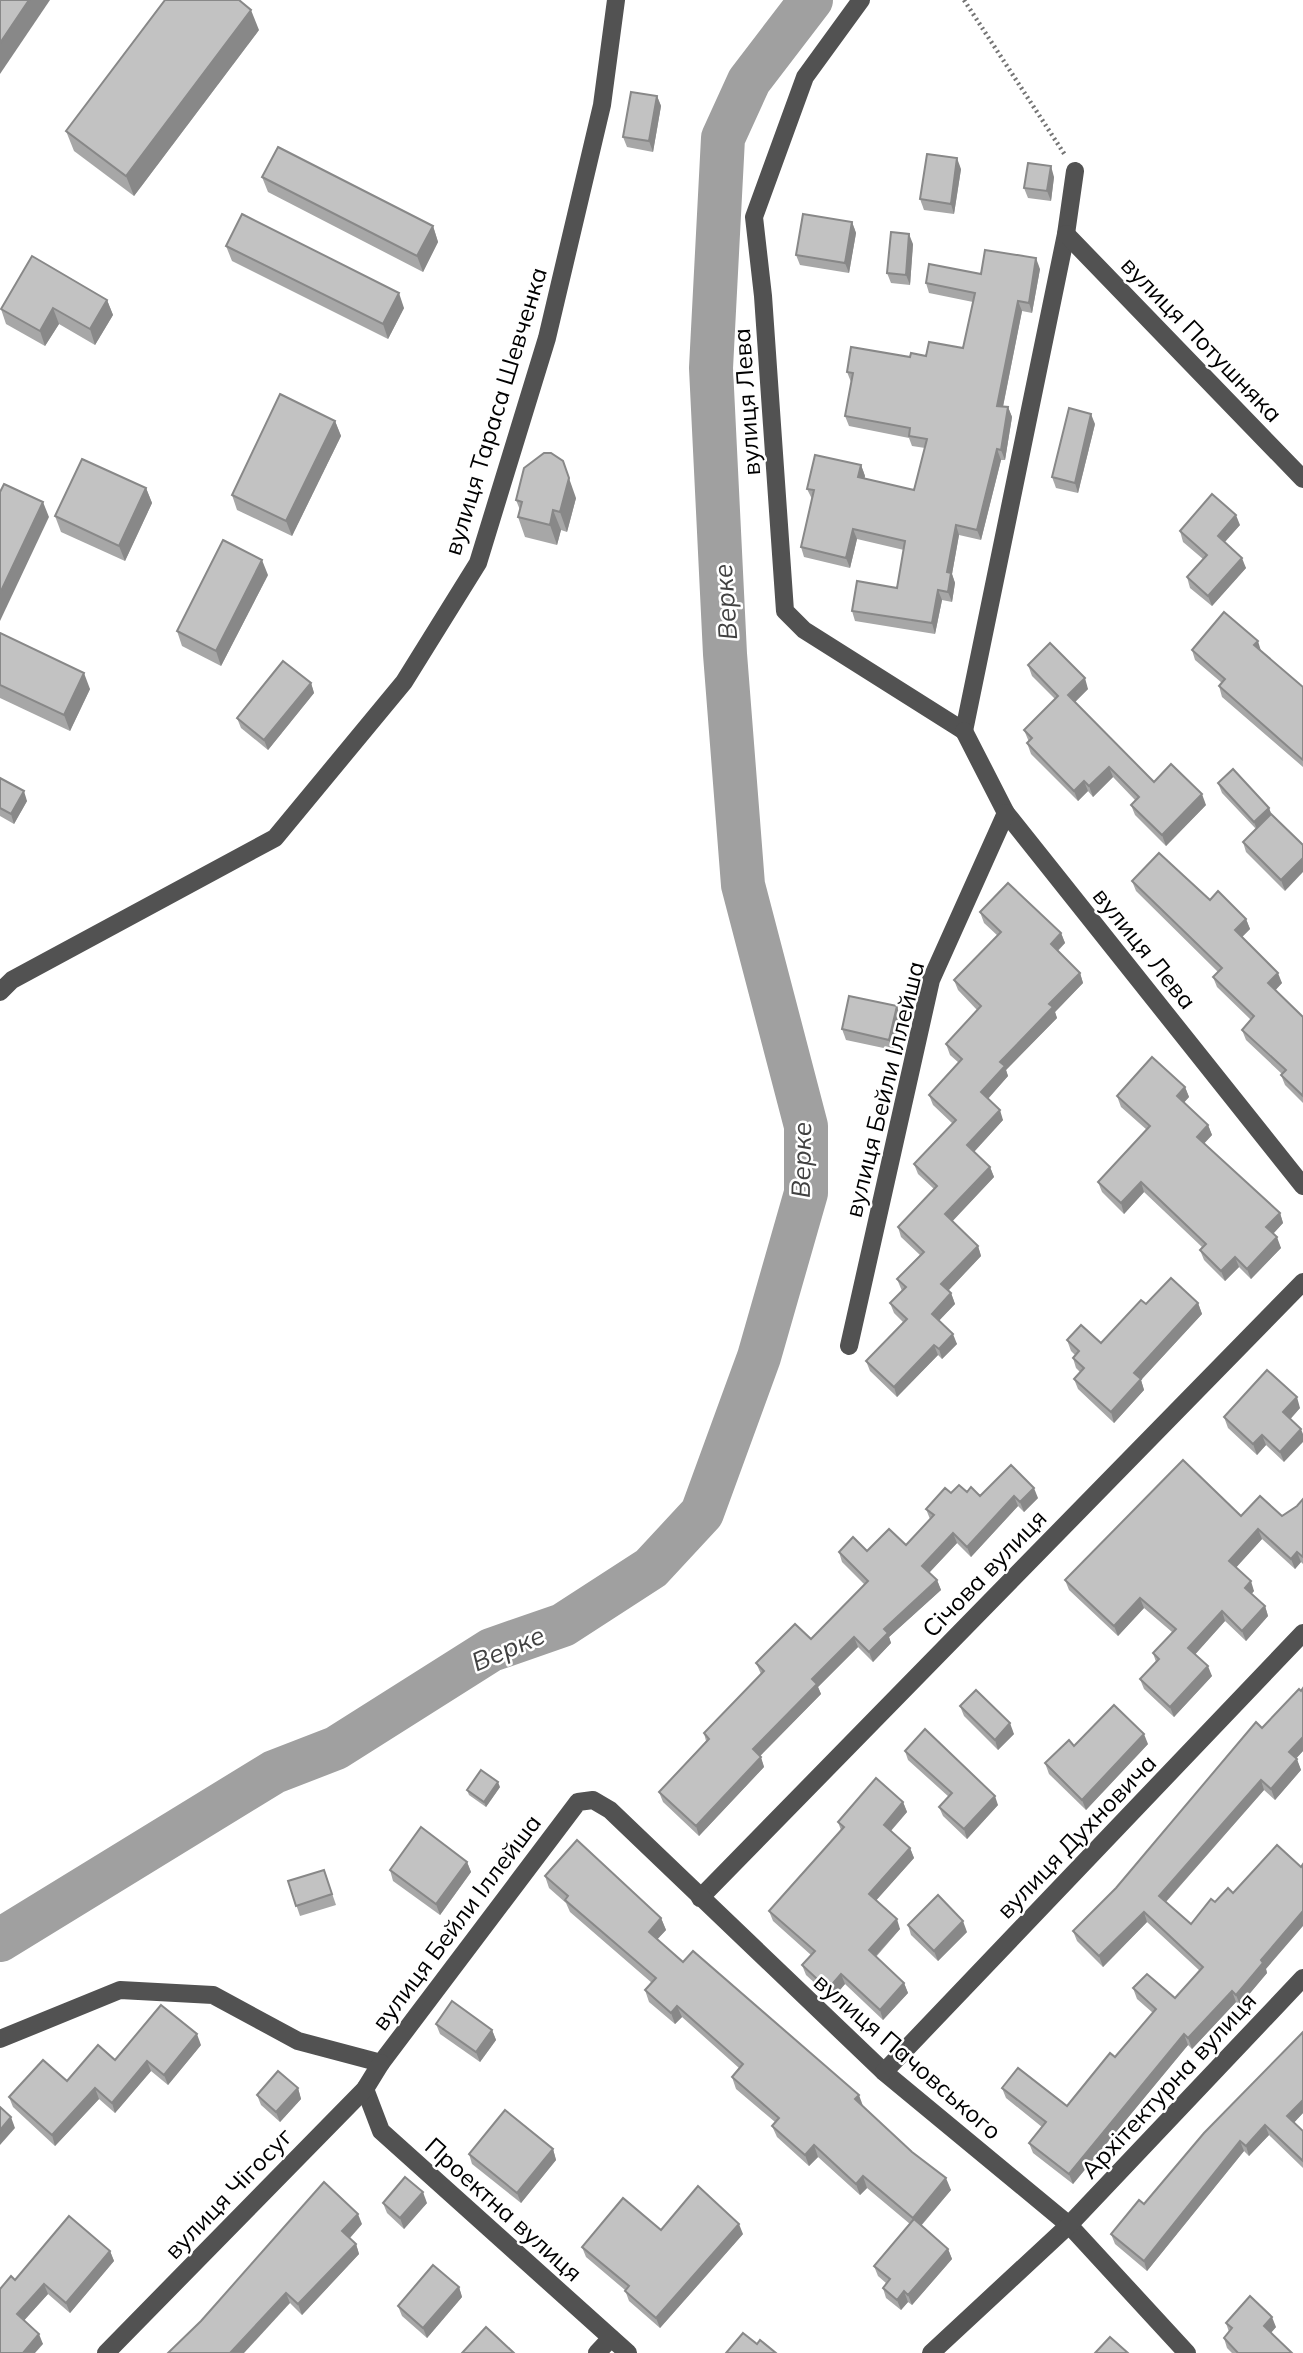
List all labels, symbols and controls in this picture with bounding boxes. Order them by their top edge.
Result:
street label: вулиця Потушняка [1115,250,1289,428]
street label: вулиця Тараса Шевченка [437,264,553,558]
street label: вулиця Лева [726,327,766,477]
water label: Верке [706,563,744,641]
street label: вулиця Лева [1087,881,1203,1015]
street label: вулиця Бейли Іллейша [838,958,930,1220]
water label: Верке [784,1122,818,1198]
street label: Січова вулиця [916,1503,1052,1643]
water label: Верке [466,1618,550,1678]
street label: вулиця Духновича [990,1748,1162,1924]
street label: вулиця Бейли Іллейша [365,1808,547,2036]
street label: вулиця Пачовського [808,1966,1008,2146]
street label: Архітектурна вулиця [1074,1986,1262,2184]
street label: вулиця Чігосуг [158,2121,298,2265]
street label: Проектна вулиця [419,2131,589,2287]

